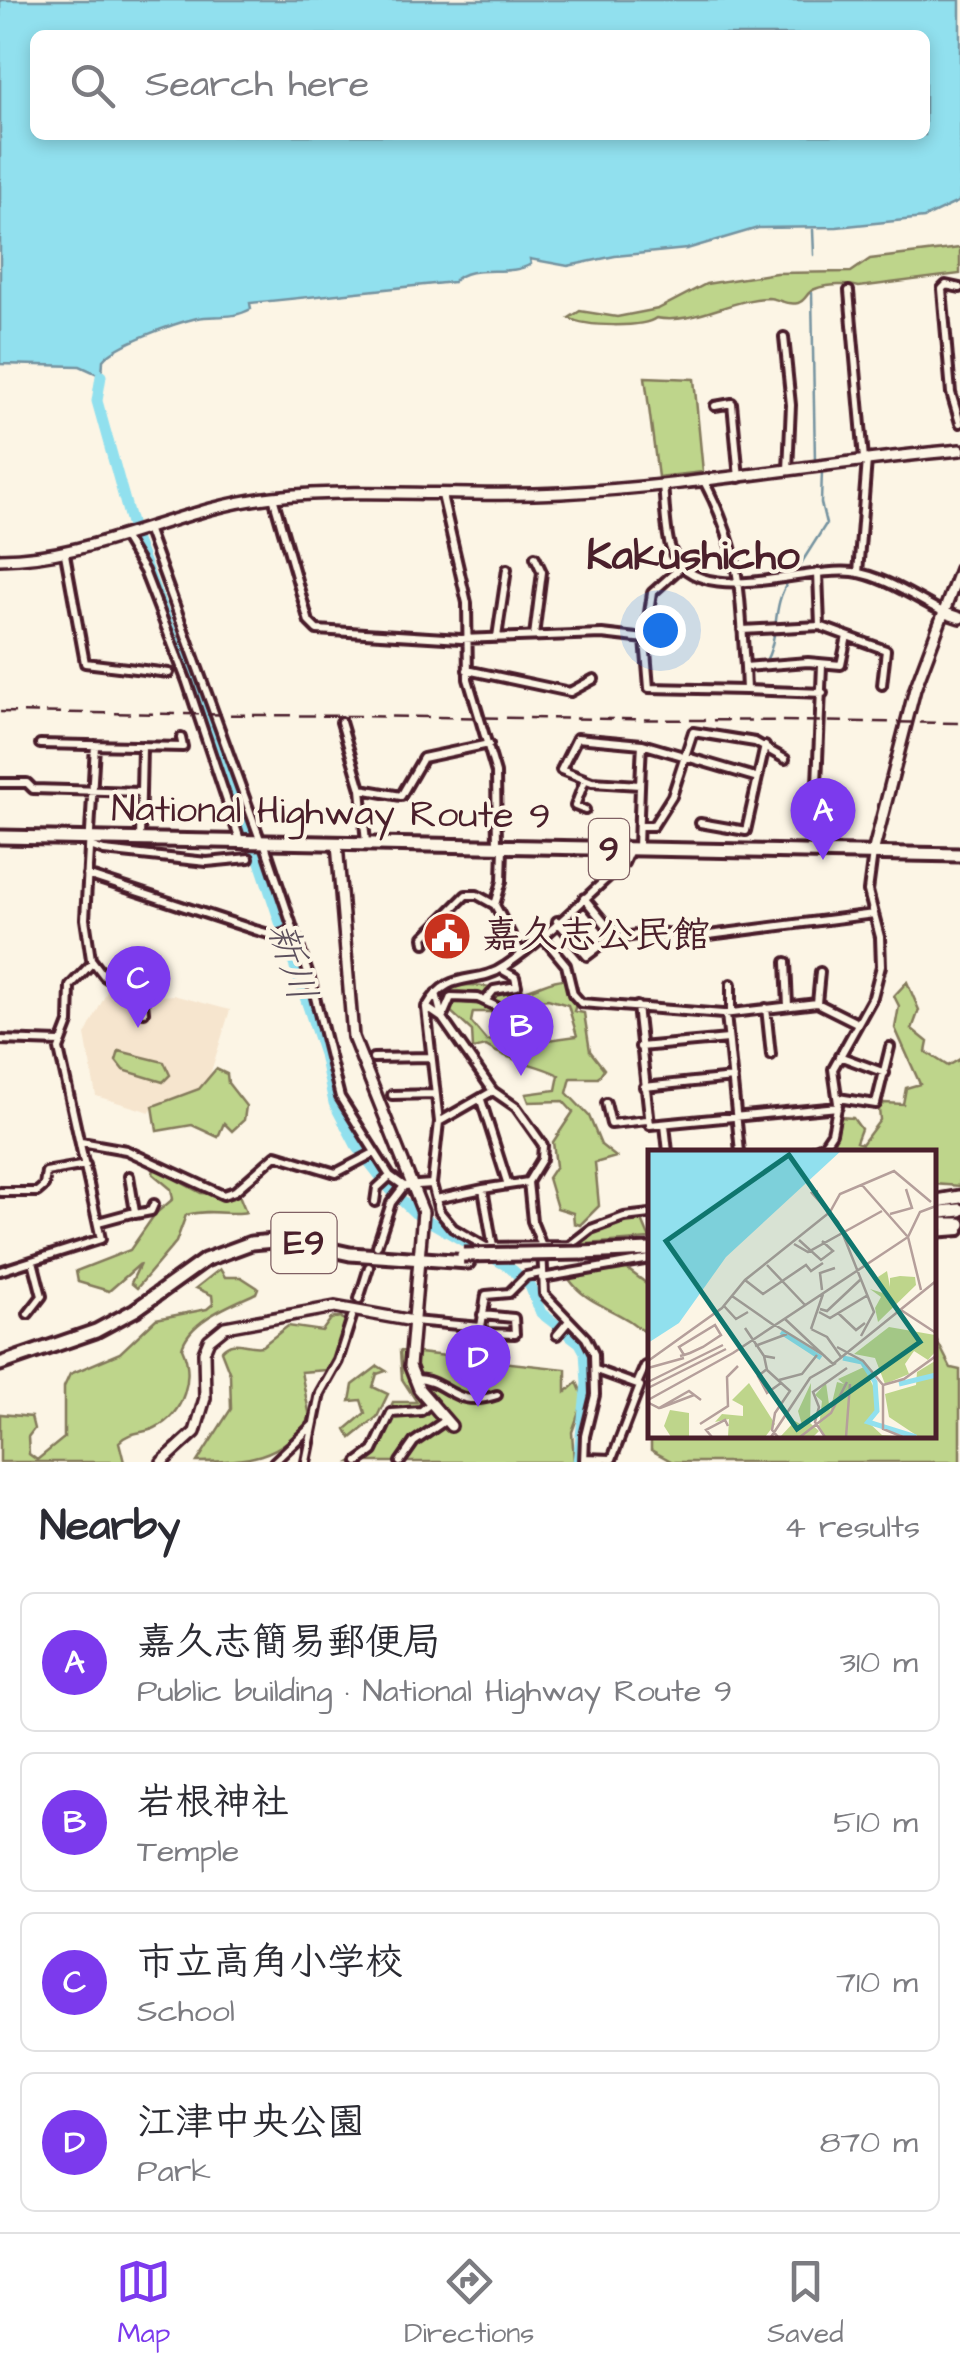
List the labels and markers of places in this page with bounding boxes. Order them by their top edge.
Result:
pin: A [790,778,856,860]
public building icon: 嘉久志公民館 [421,910,473,962]
place label: 嘉久志公民館 [482,910,710,962]
pin: C [106,946,170,1028]
pin: B [488,994,554,1076]
pin: D [446,1324,510,1407]

